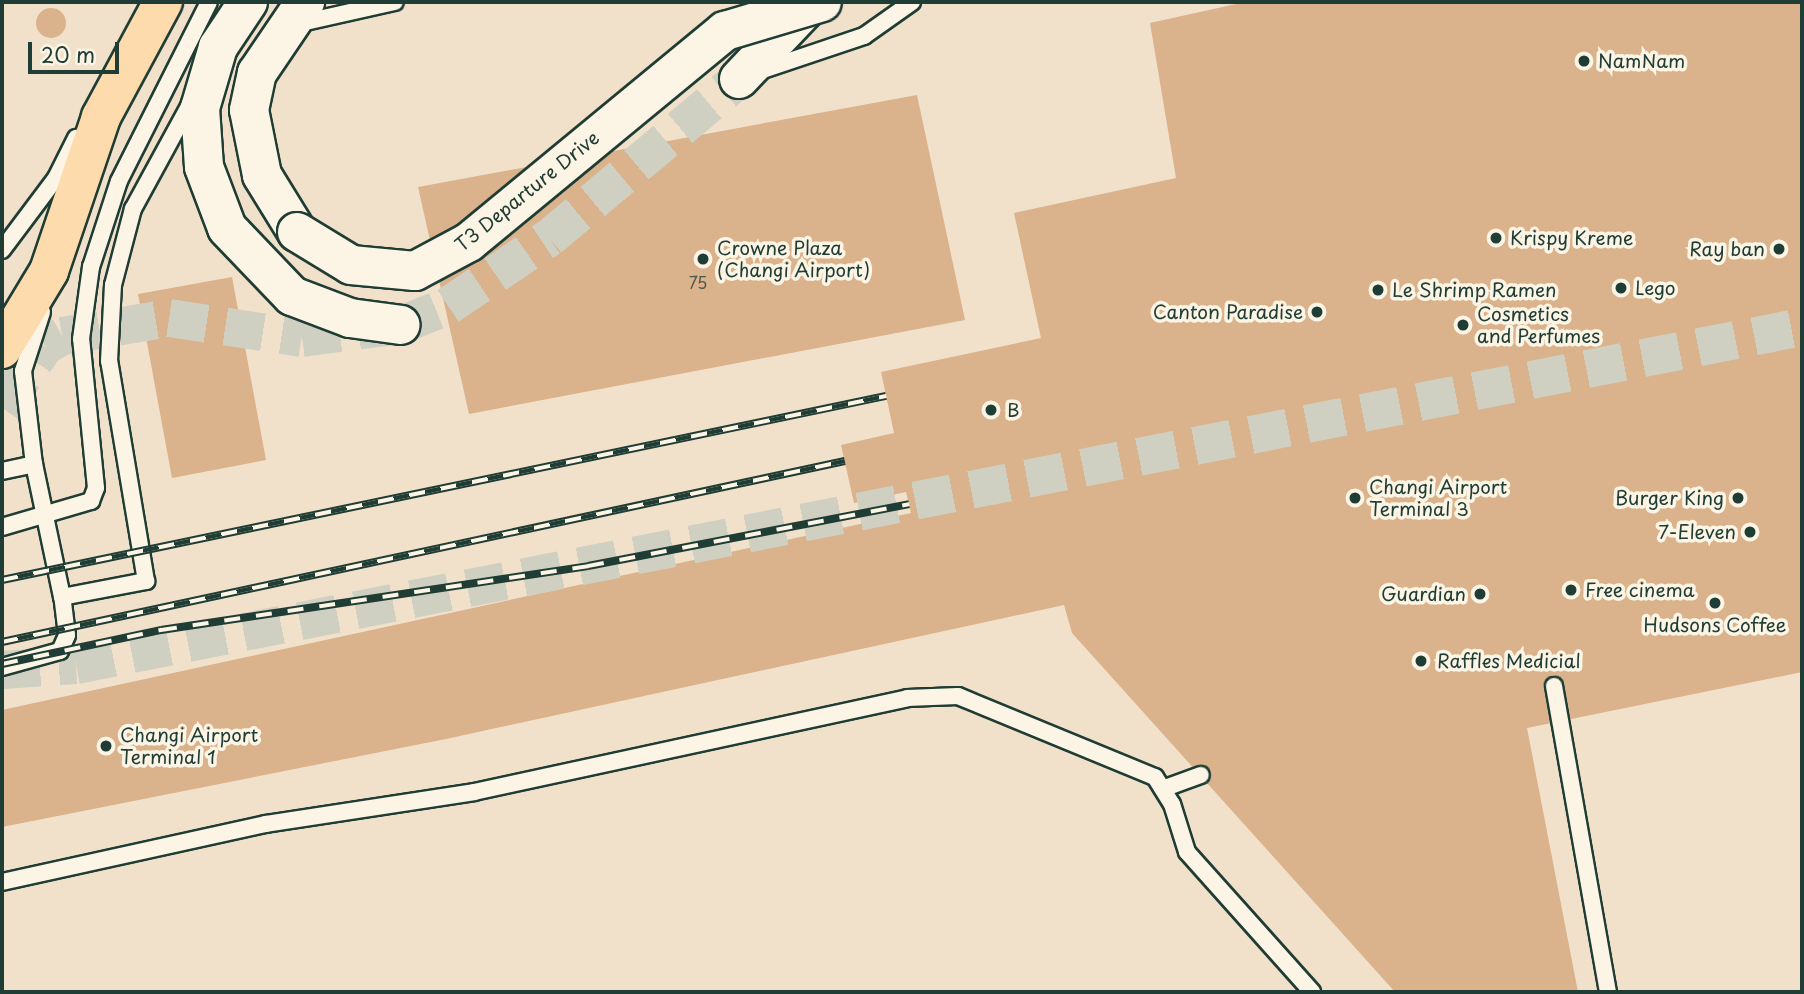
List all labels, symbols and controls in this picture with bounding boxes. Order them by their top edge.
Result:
scale bar [32,28,122,72]
text: 20 m [41,38,95,70]
place label: NamNam [1598,50,1685,72]
marker: NamNam [1576,53,1592,69]
street label: T3 Departure Drive [450,125,604,257]
place label: Krispy Kreme [1510,227,1633,249]
marker: Krispy Kreme [1488,230,1504,246]
place label: Crowne Plaza (Changi Airport) [717,237,871,281]
place label: Ray ban [1688,238,1765,260]
marker: Ray ban [1771,241,1787,257]
marker: Crowne Plaza (Changi Airport) [695,251,711,267]
house number: 75 [689,272,707,292]
place label: Lego [1635,277,1676,299]
place label: Le Shrimp Ramen [1392,279,1556,301]
marker: Lego [1613,280,1629,296]
marker: Le Shrimp Ramen [1370,282,1386,298]
place label: Canton Paradise [1153,301,1303,323]
place label: Cosmetics and Perfumes [1477,303,1602,347]
marker: Canton Paradise [1309,304,1325,320]
marker: Cosmetics and Perfumes [1455,317,1471,333]
place label: B [1007,399,1020,421]
marker: B [981,400,1001,420]
place label: Changi Airport Terminal 3 [1369,476,1508,520]
place label: Burger King [1616,487,1724,509]
marker: Changi Airport Terminal 3 [1347,490,1363,506]
marker: Burger King [1730,490,1746,506]
place label: 7-Eleven [1658,521,1736,543]
marker: 7-Eleven [1742,524,1758,540]
place label: Free cinema [1585,579,1697,601]
marker: Free cinema [1563,582,1579,598]
place label: Guardian [1381,583,1466,605]
marker: Guardian [1472,586,1488,602]
marker: Hudsons Coffee [1707,595,1723,611]
place label: Hudsons Coffee [1644,614,1786,636]
place label: Raffles Medicial [1437,650,1583,672]
marker: Raffles Medicial [1411,651,1431,671]
place label: Changi Airport Terminal 1 [120,724,259,768]
marker: Changi Airport Terminal 1 [98,738,114,754]

